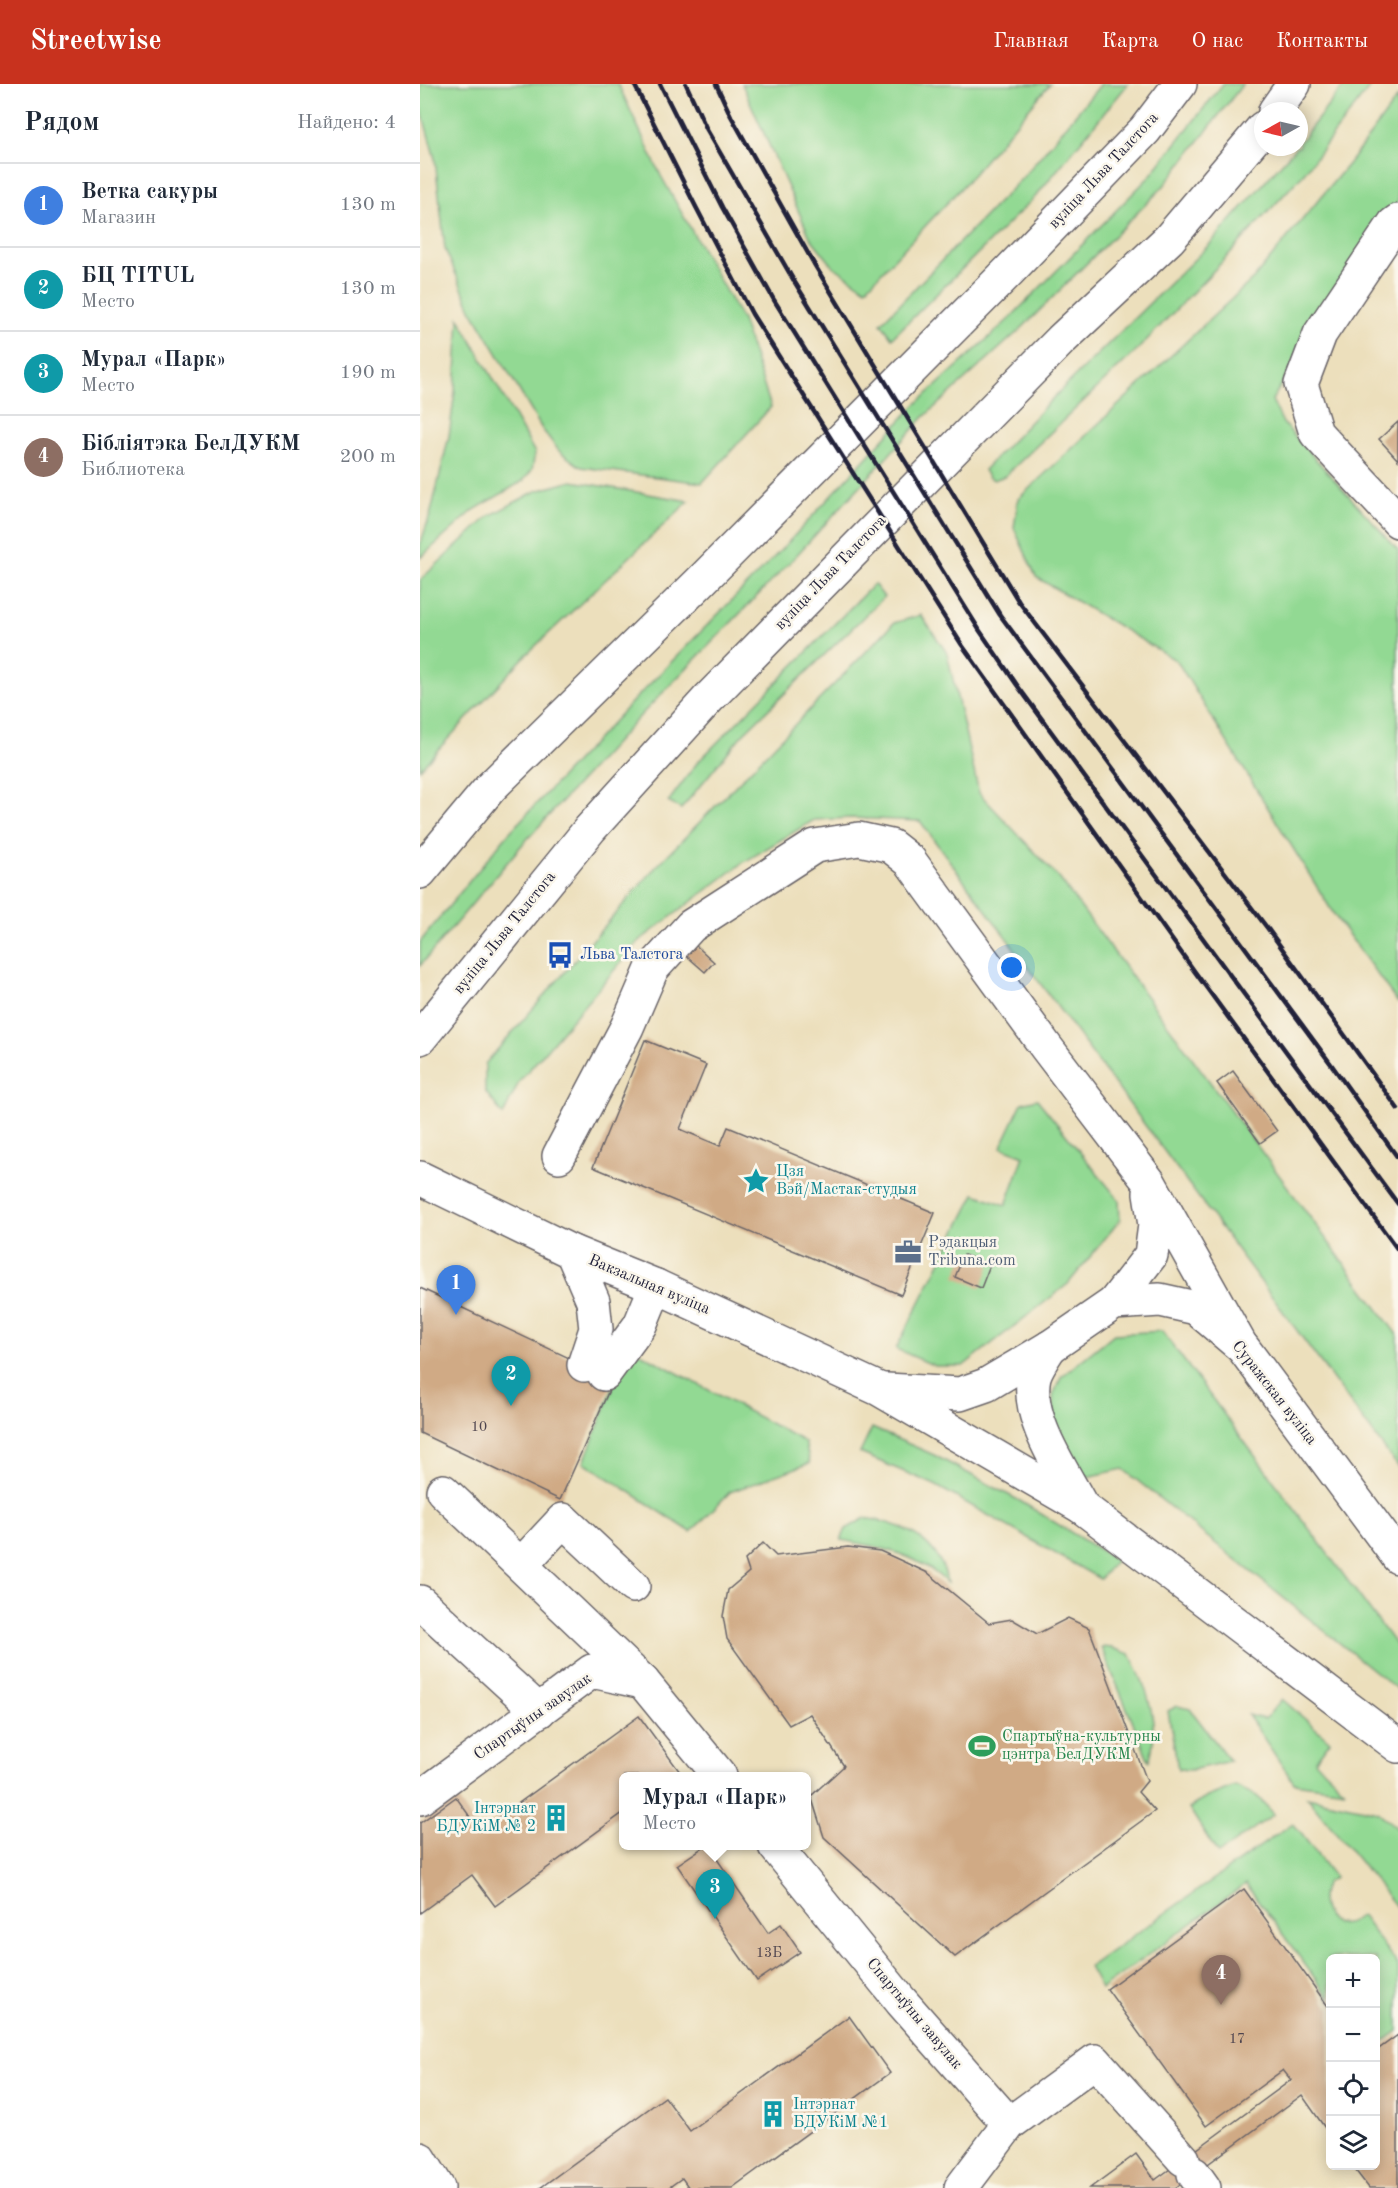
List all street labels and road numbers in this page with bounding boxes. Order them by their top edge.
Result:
street label: вуліца Льва Талстога [1046,110,1162,232]
street label: вуліца Льва Талстога [772,513,890,633]
street label: вуліца Льва Талстога [451,869,559,997]
street label: Вакзальная вуліца [586,1252,712,1318]
street label: Суражская вуліца [1229,1338,1319,1448]
street label: Спартыўны завулак [471,1671,595,1763]
street label: Спартыўны завулак [863,1956,965,2072]

